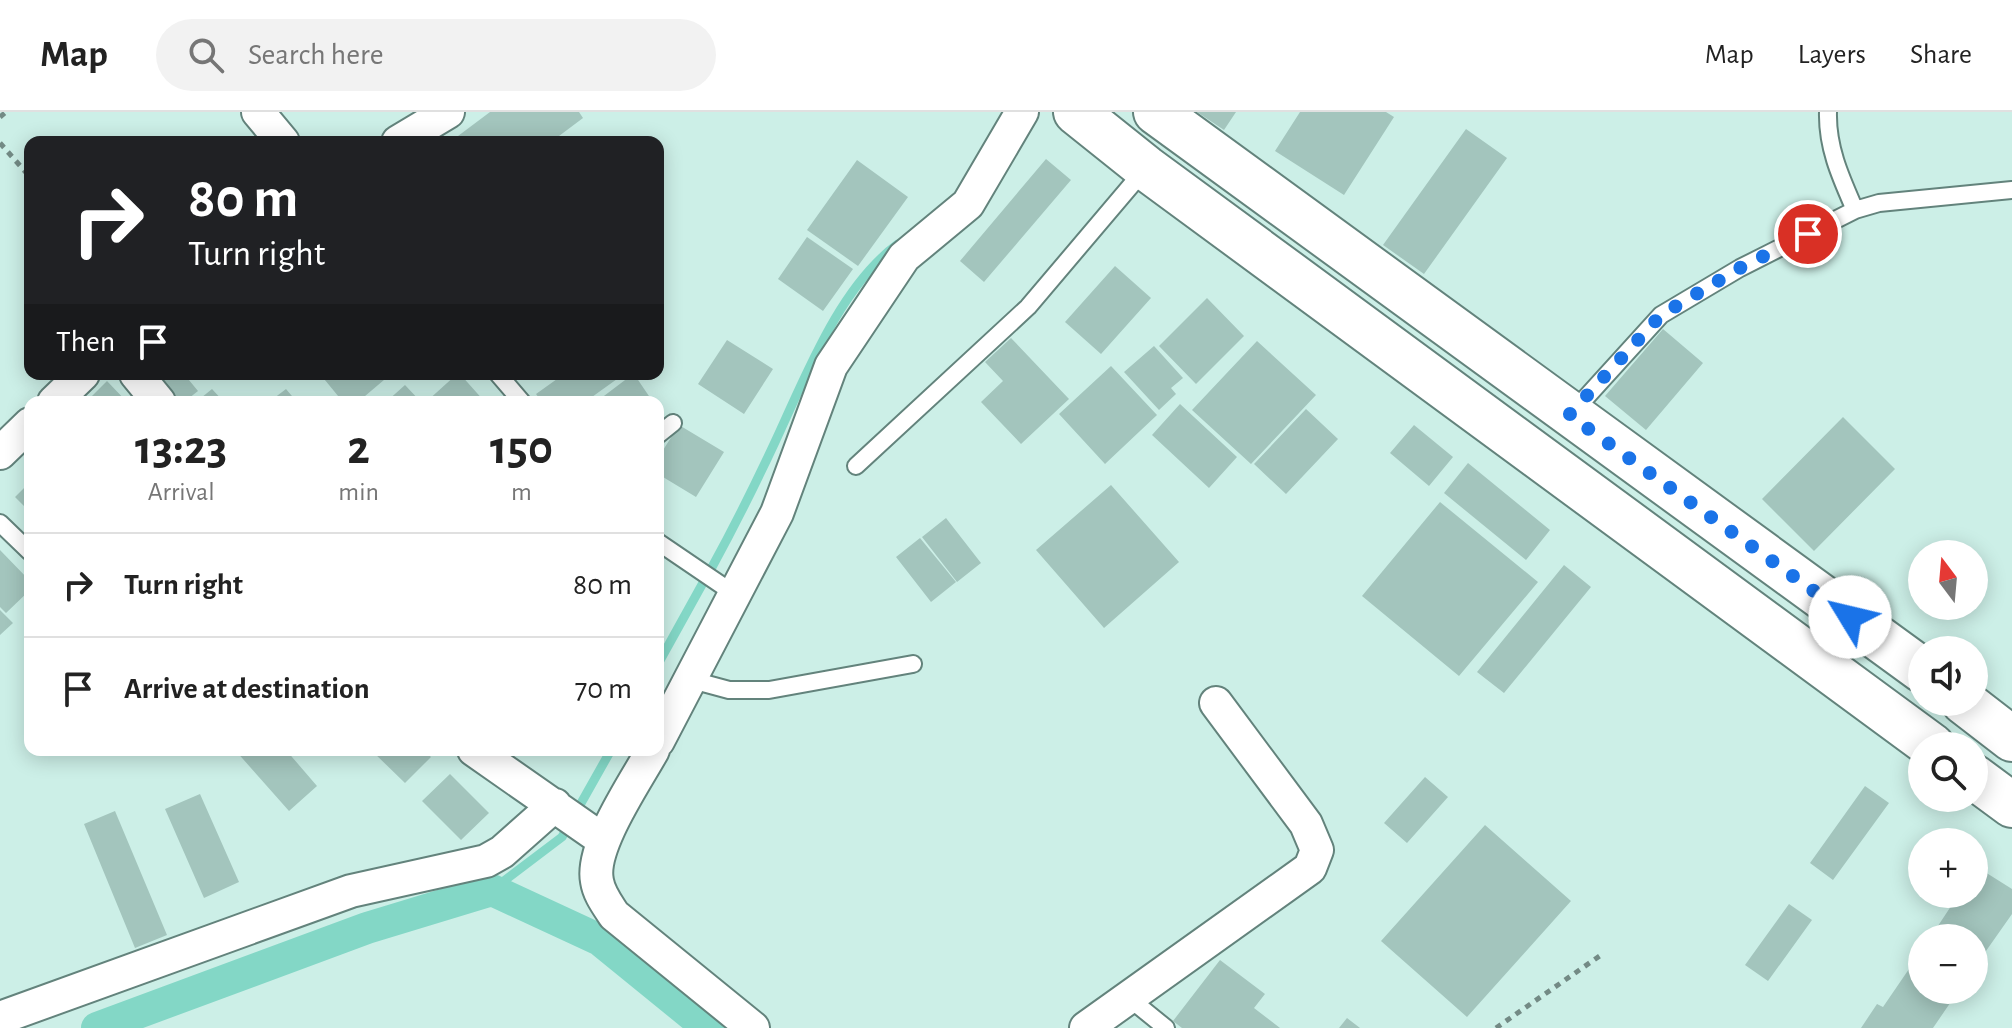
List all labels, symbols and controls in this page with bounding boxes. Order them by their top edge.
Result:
search box [156,19,716,91]
icon: search [184,33,228,77]
text: Map [40,36,108,74]
text: Search here [248,40,384,70]
text: Map [1705,41,1754,69]
text: Layers [1798,41,1866,69]
text: Share [1910,41,1972,69]
icon: right [56,168,160,272]
text: 80 m [188,171,298,227]
pin [1774,200,1842,268]
icon: arrive [1786,212,1830,256]
text: Turn right [188,236,325,272]
icon: arrive [131,320,175,364]
text: Then [56,327,115,357]
text: 13:23 [135,425,227,473]
text: 2 [347,425,370,473]
text: 150 [490,425,553,473]
text: Arrival [148,479,215,505]
text: min [338,479,379,505]
text: m [511,479,532,505]
north arrow [1908,540,1988,620]
map controls [1908,540,1988,1004]
icon: right [56,563,100,607]
text: Turn right [124,570,243,600]
text: 80 m [573,570,632,600]
position arrow [1808,575,1892,659]
button: sound [1908,636,1988,716]
icon: arrive [56,667,100,711]
text: Arrive at destination [124,674,370,704]
text: 70 m [575,674,632,704]
button: search [1908,732,1988,812]
button: + [1908,828,1988,908]
button: − [1908,924,1988,1004]

